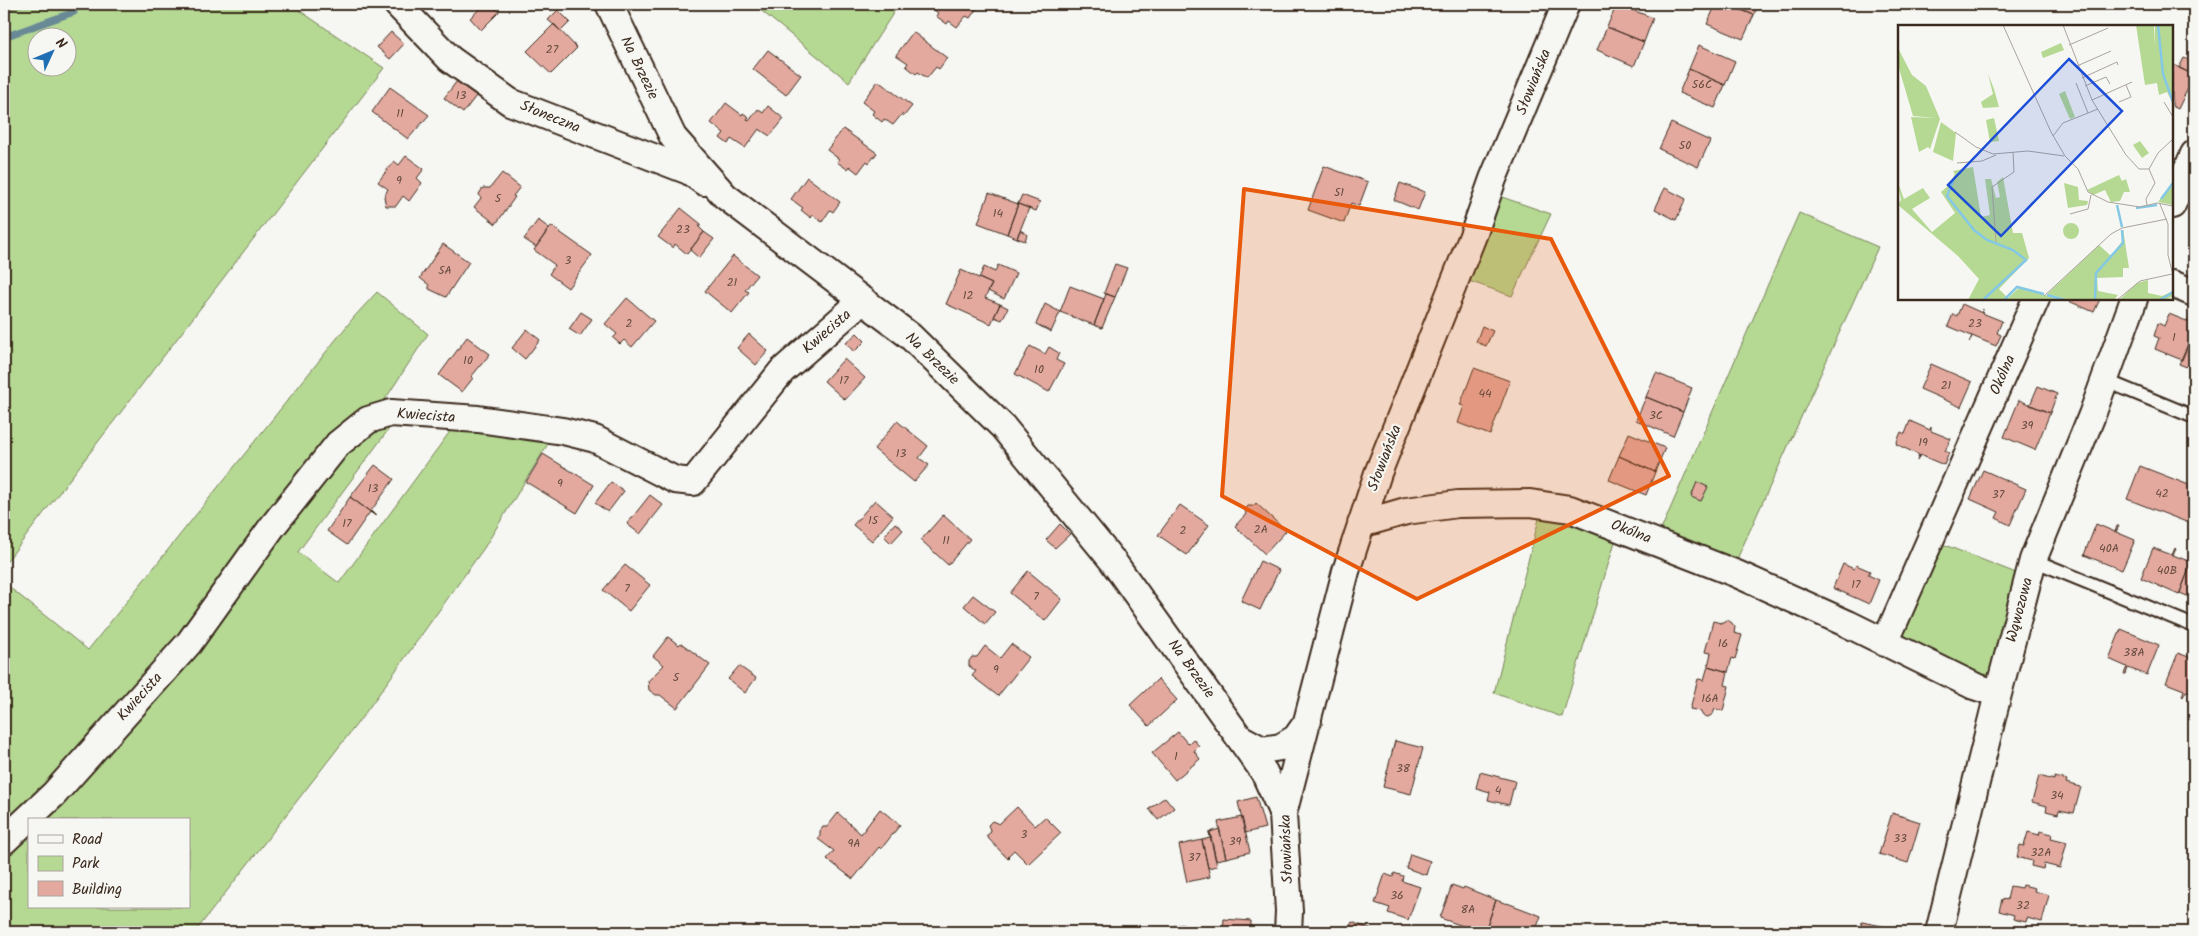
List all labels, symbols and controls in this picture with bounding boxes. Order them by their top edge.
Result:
inset map [1898,25,2173,300]
north arrow [28,28,78,78]
street label: Na Brzezie [613,32,665,104]
text: N [50,33,72,55]
house number: 27 [546,40,559,59]
street label: Słowiańska [1510,45,1558,119]
house number: 56C [1692,75,1712,94]
house number: 13 [456,86,466,105]
street label: Słoneczna [516,94,584,140]
house number: 11 [396,104,404,123]
house number: 50 [1679,136,1691,155]
house number: 9 [396,171,402,190]
house number: 51 [1334,183,1344,202]
house number: 5 [495,189,503,208]
house number: 14 [993,204,1004,223]
house number: 23 [676,220,690,239]
house number: 3 [565,251,572,270]
house number: 5A [438,261,452,280]
house number: 21 [727,273,738,292]
house number: 12 [963,286,973,305]
street label: Kwiecista [797,304,857,360]
house number: 2 [626,314,633,333]
house number: 23 [1968,314,1982,333]
street label: Na Brzezie [899,327,965,391]
house number: 1 [2172,328,2176,347]
house number: 10 [463,351,473,370]
street label: Okólna [1984,351,2022,399]
house number: 10 [1034,360,1044,379]
house number: 17 [839,371,849,390]
house number: 21 [1941,376,1952,395]
house number: 44 [1478,384,1492,403]
street label: Kwiecista [396,402,456,430]
house number: 3C [1649,406,1663,425]
house number: 39 [2021,416,2033,435]
street label: Słowiańska [1361,421,1409,495]
house number: 19 [1918,433,1928,452]
house number: 13 [896,444,906,463]
house number: 9 [557,474,563,493]
house number: 13 [368,479,378,498]
house number: 42 [2155,484,2169,503]
house number: 37 [1992,485,2005,504]
house number: 15 [868,511,880,530]
street label: Okólna [1607,513,1655,551]
house number: 17 [342,514,352,533]
house number: 2A [1254,520,1268,539]
house number: 2 [1180,521,1187,540]
house number: 11 [942,531,950,550]
house number: 40A [2099,539,2119,558]
house number: 40B [2157,561,2177,580]
house number: 17 [1851,575,1861,594]
street label: Wąwozowa [2000,575,2040,645]
house number: 7 [624,579,630,598]
house number: 7 [1033,587,1039,606]
street label: Na Brzezie [1161,634,1221,704]
house number: 16 [1718,634,1728,653]
house number: 38A [2123,643,2145,662]
house number: 9 [993,660,999,679]
street label: Kwiecista [111,667,169,727]
house number: 5 [673,668,681,687]
house number: 16A [1701,689,1719,708]
house number: 1 [1174,747,1178,766]
house number: 38 [1396,759,1411,778]
house number: 4 [1495,781,1502,800]
house number: 34 [2050,786,2064,805]
street label: Słowiańska [1274,814,1300,884]
legend [28,818,190,908]
house number: 3 [1021,825,1028,844]
text: Road [72,828,103,852]
house number: 33 [1893,829,1907,848]
house number: 39 [1229,832,1241,851]
house number: 9A [847,834,861,853]
house number: 32A [2030,843,2052,862]
house number: 37 [1188,848,1201,867]
text: Park [72,852,100,876]
text: Building [72,878,122,902]
house number: 36 [1390,886,1404,905]
house number: 32 [2016,896,2030,915]
house number: 8A [1461,900,1475,919]

